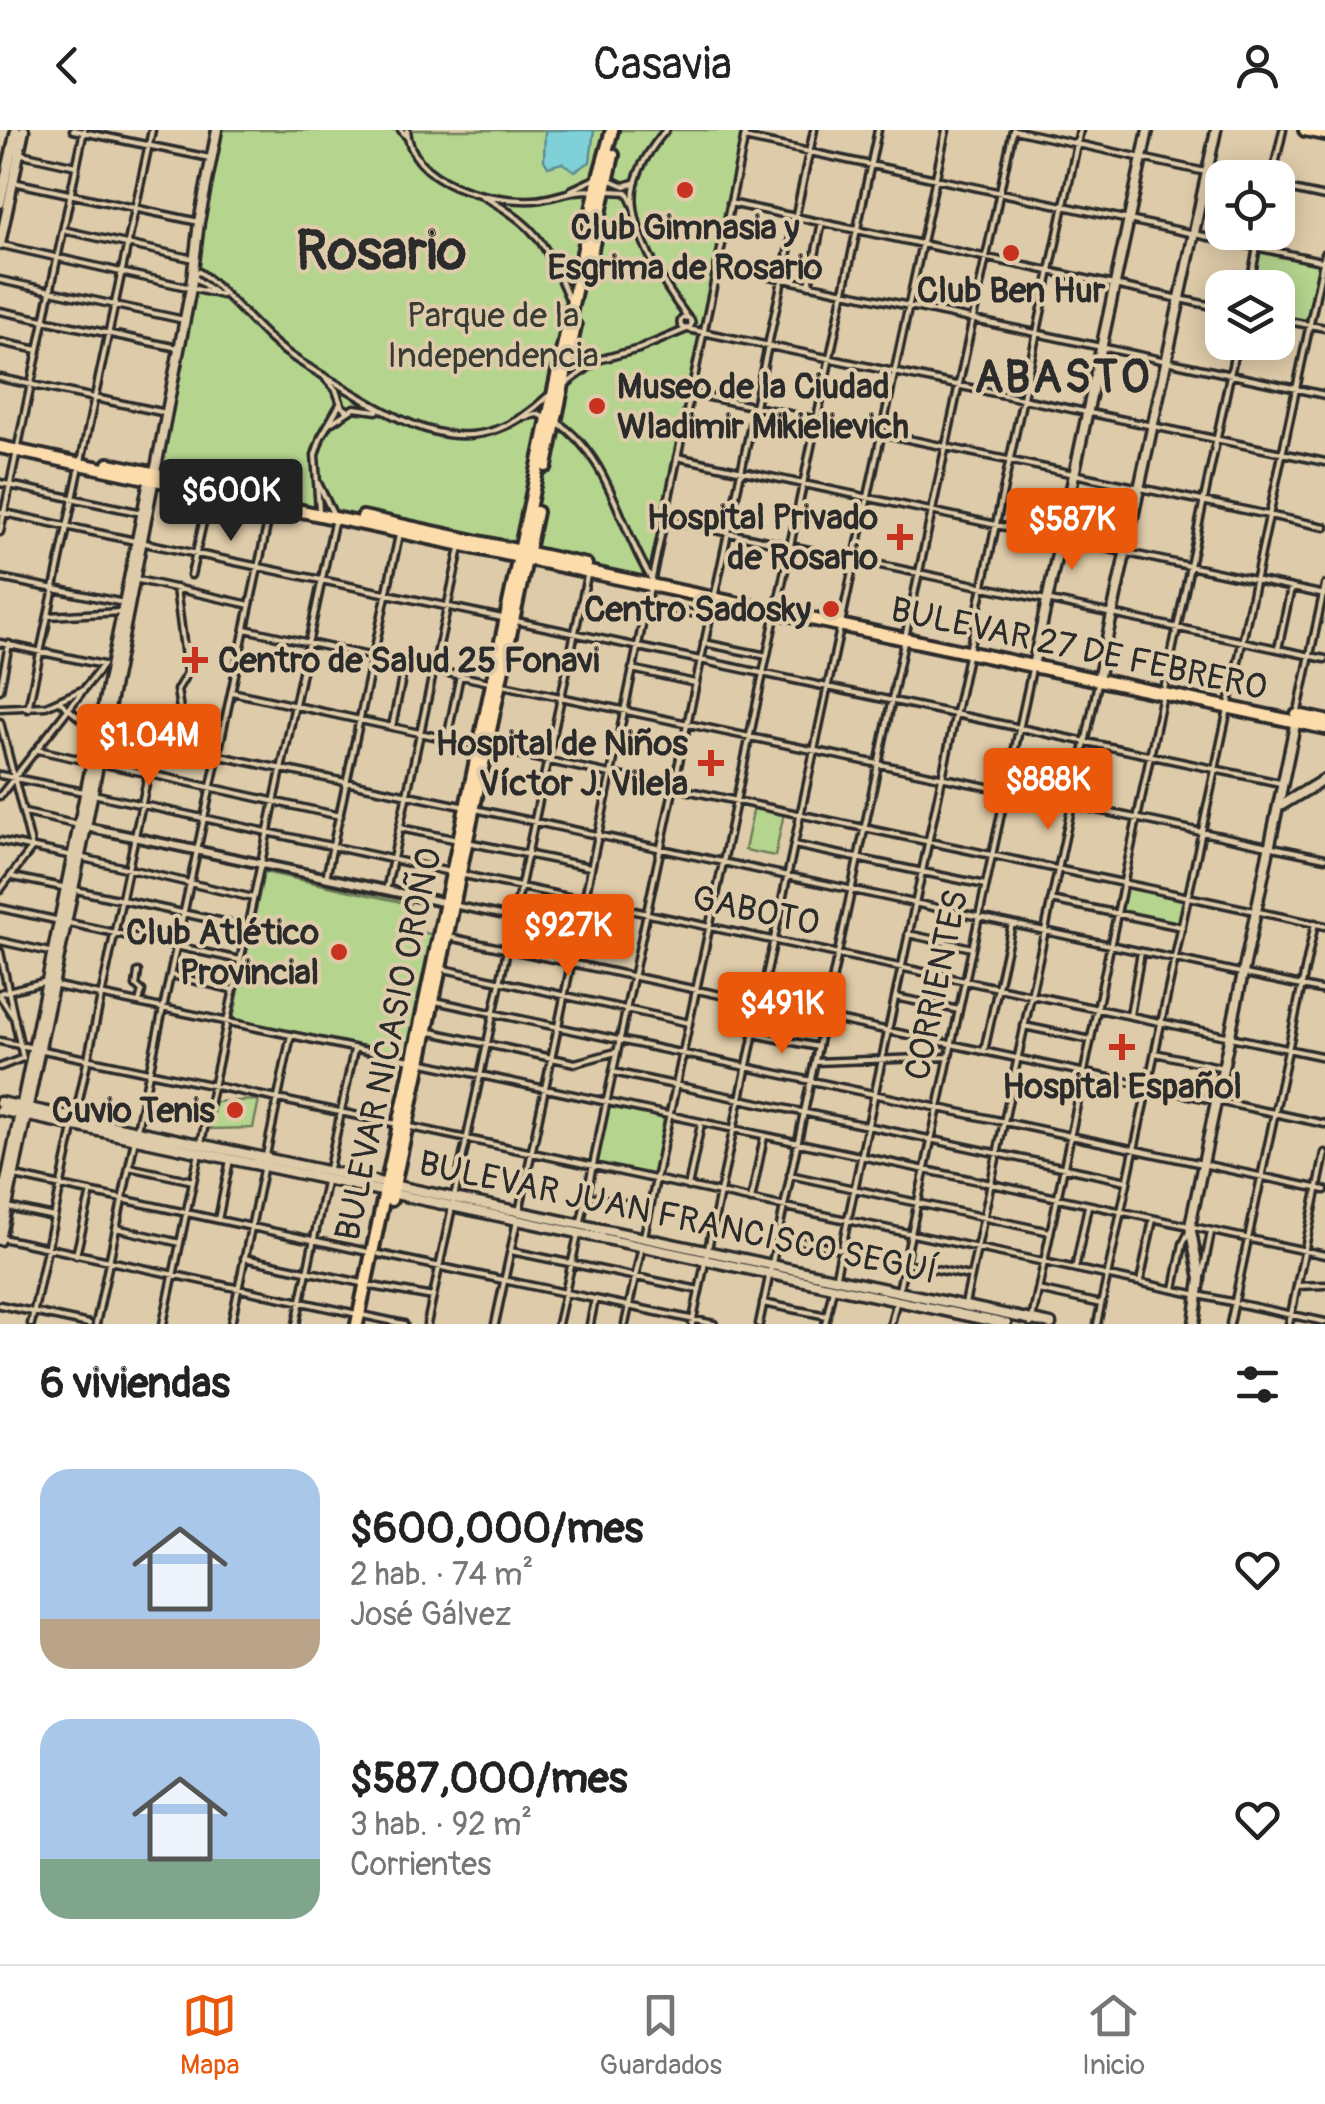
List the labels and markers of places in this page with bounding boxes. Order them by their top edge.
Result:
marker: Club Gimnasia y Esgrima de Rosario [674,179,696,201]
place label: Club Gimnasia y Esgrima de Rosario [547,206,823,290]
marker: Club Ben Hur [1000,242,1022,264]
place label: Club Ben Hur [917,269,1106,313]
place label: Museo de la Ciudad Wladimir Mikielievich [617,365,909,449]
marker: Museo de la Ciudad Wladimir Mikielievich [586,395,608,417]
pin: $600K [161,459,301,544]
pin: $587K [1002,488,1142,573]
place label: Hospital Privado de Rosario [647,496,878,580]
marker: Hospital Privado de Rosario [887,524,913,550]
place label: Centro Sadosky [584,588,811,632]
marker: Centro Sadosky [820,598,842,620]
place label: Centro de Salud 25 Fonavi [218,639,600,683]
marker: Centro de Salud 25 Fonavi [182,647,208,673]
pin: $1.04M [68,704,230,789]
place label: Hospital de Niños Víctor J. Vilela [436,722,688,806]
pin: $888K [978,748,1118,833]
marker: Hospital de Niños Víctor J. Vilela [698,750,724,776]
pin: $927K [498,894,638,979]
place label: Club Atlético Provincial [126,911,319,995]
marker: Club Atlético Provincial [328,941,350,963]
pin: $491K [712,972,852,1057]
marker: Hospital Español [1109,1034,1135,1060]
place label: Hospital Español [1002,1065,1242,1109]
place label: Cuvio Tenis [52,1089,215,1133]
marker: Cuvio Tenis [224,1099,246,1121]

